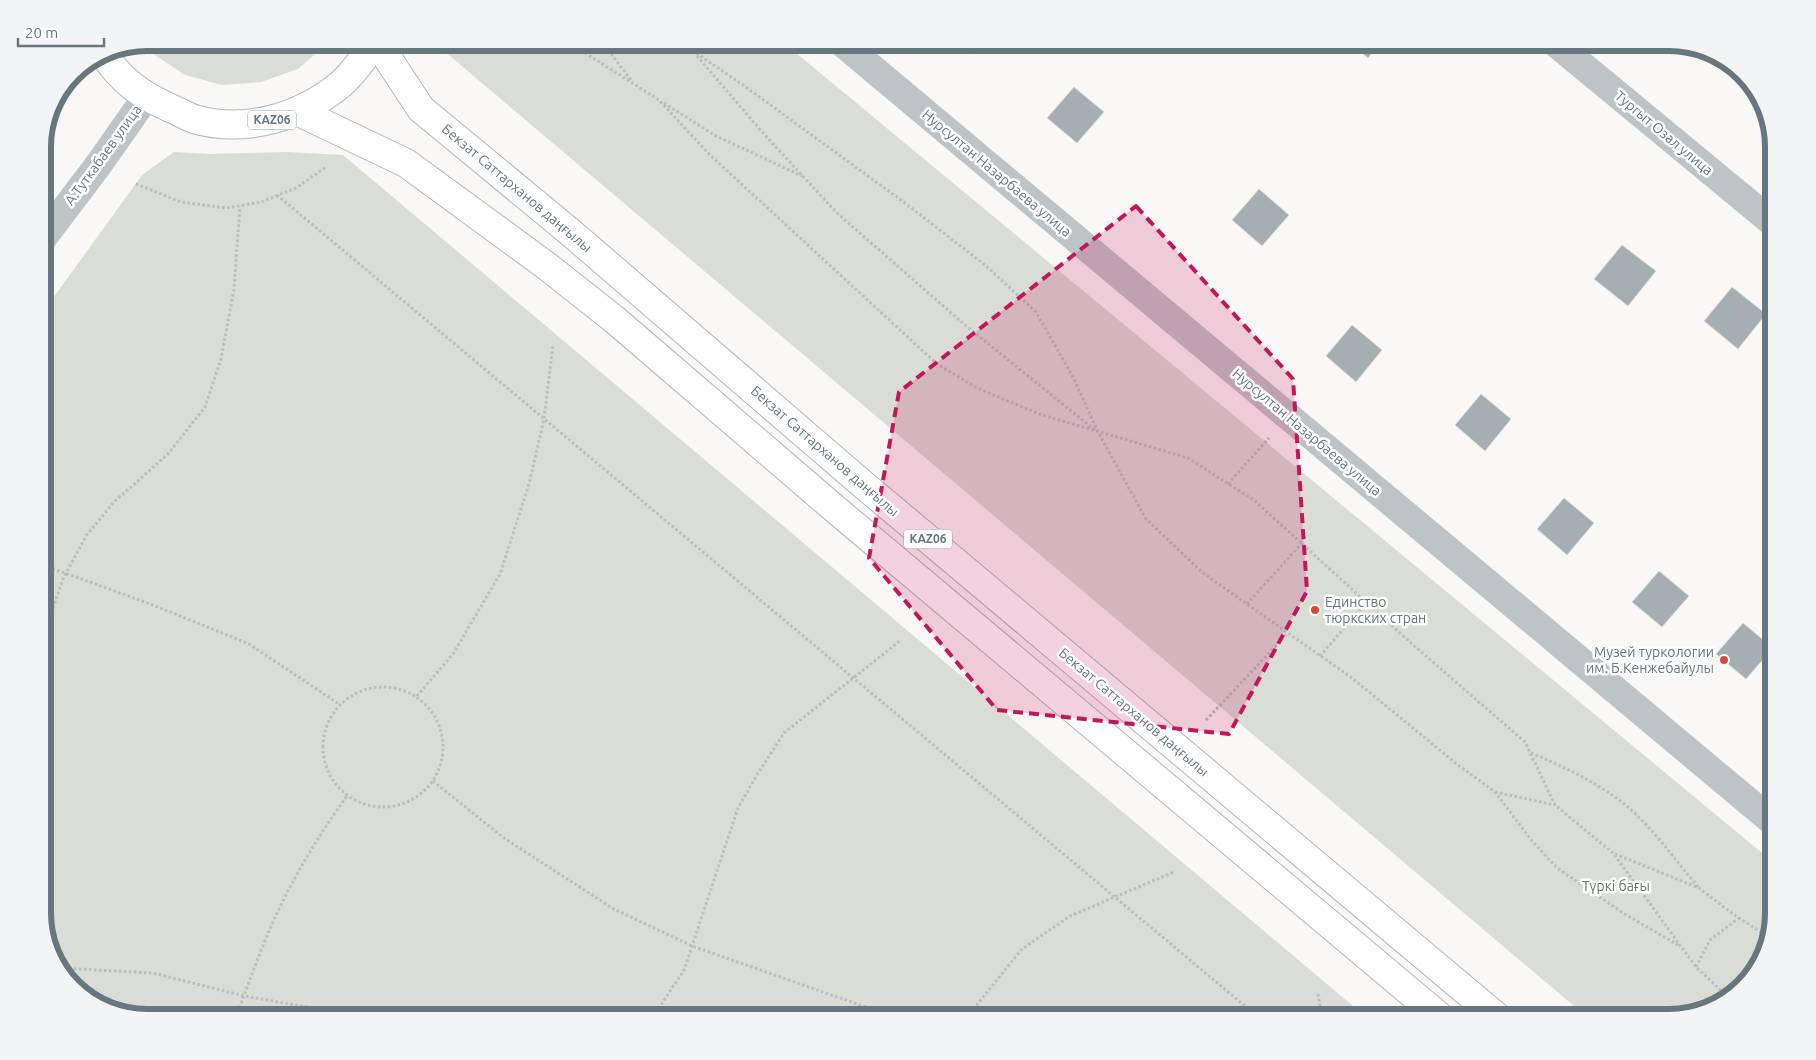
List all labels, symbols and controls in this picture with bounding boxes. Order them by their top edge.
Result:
scale bar [18,15,104,47]
text: 20 m [25,24,58,41]
street label: Тургыт Озал улица [1612,87,1716,179]
street label: А.Туткабаев улица [61,102,145,208]
street label: Нурсултан Назарбаева улица [919,106,1075,240]
road number: KАZ06 [248,110,296,130]
street label: Бекзат Саттарханов даңғылы [439,121,595,255]
street label: Нурсултан Назарбаева улица [1229,365,1385,499]
street label: Бекзат Саттарханов даңғылы [748,382,902,520]
road number: KАZ06 [904,530,952,548]
place label: Единство тюркских стран [1325,594,1426,626]
marker: Единство тюркских стран [1309,604,1321,616]
place label: Музей туркологии им. Б.Кенжебайулы [1586,644,1714,676]
street label: Бекзат Саттарханов даңғылы [1056,645,1212,779]
marker: Музей туркологии им. Б.Кенжебайулы [1718,654,1730,666]
park label: Түркі бағы [1582,878,1650,894]

